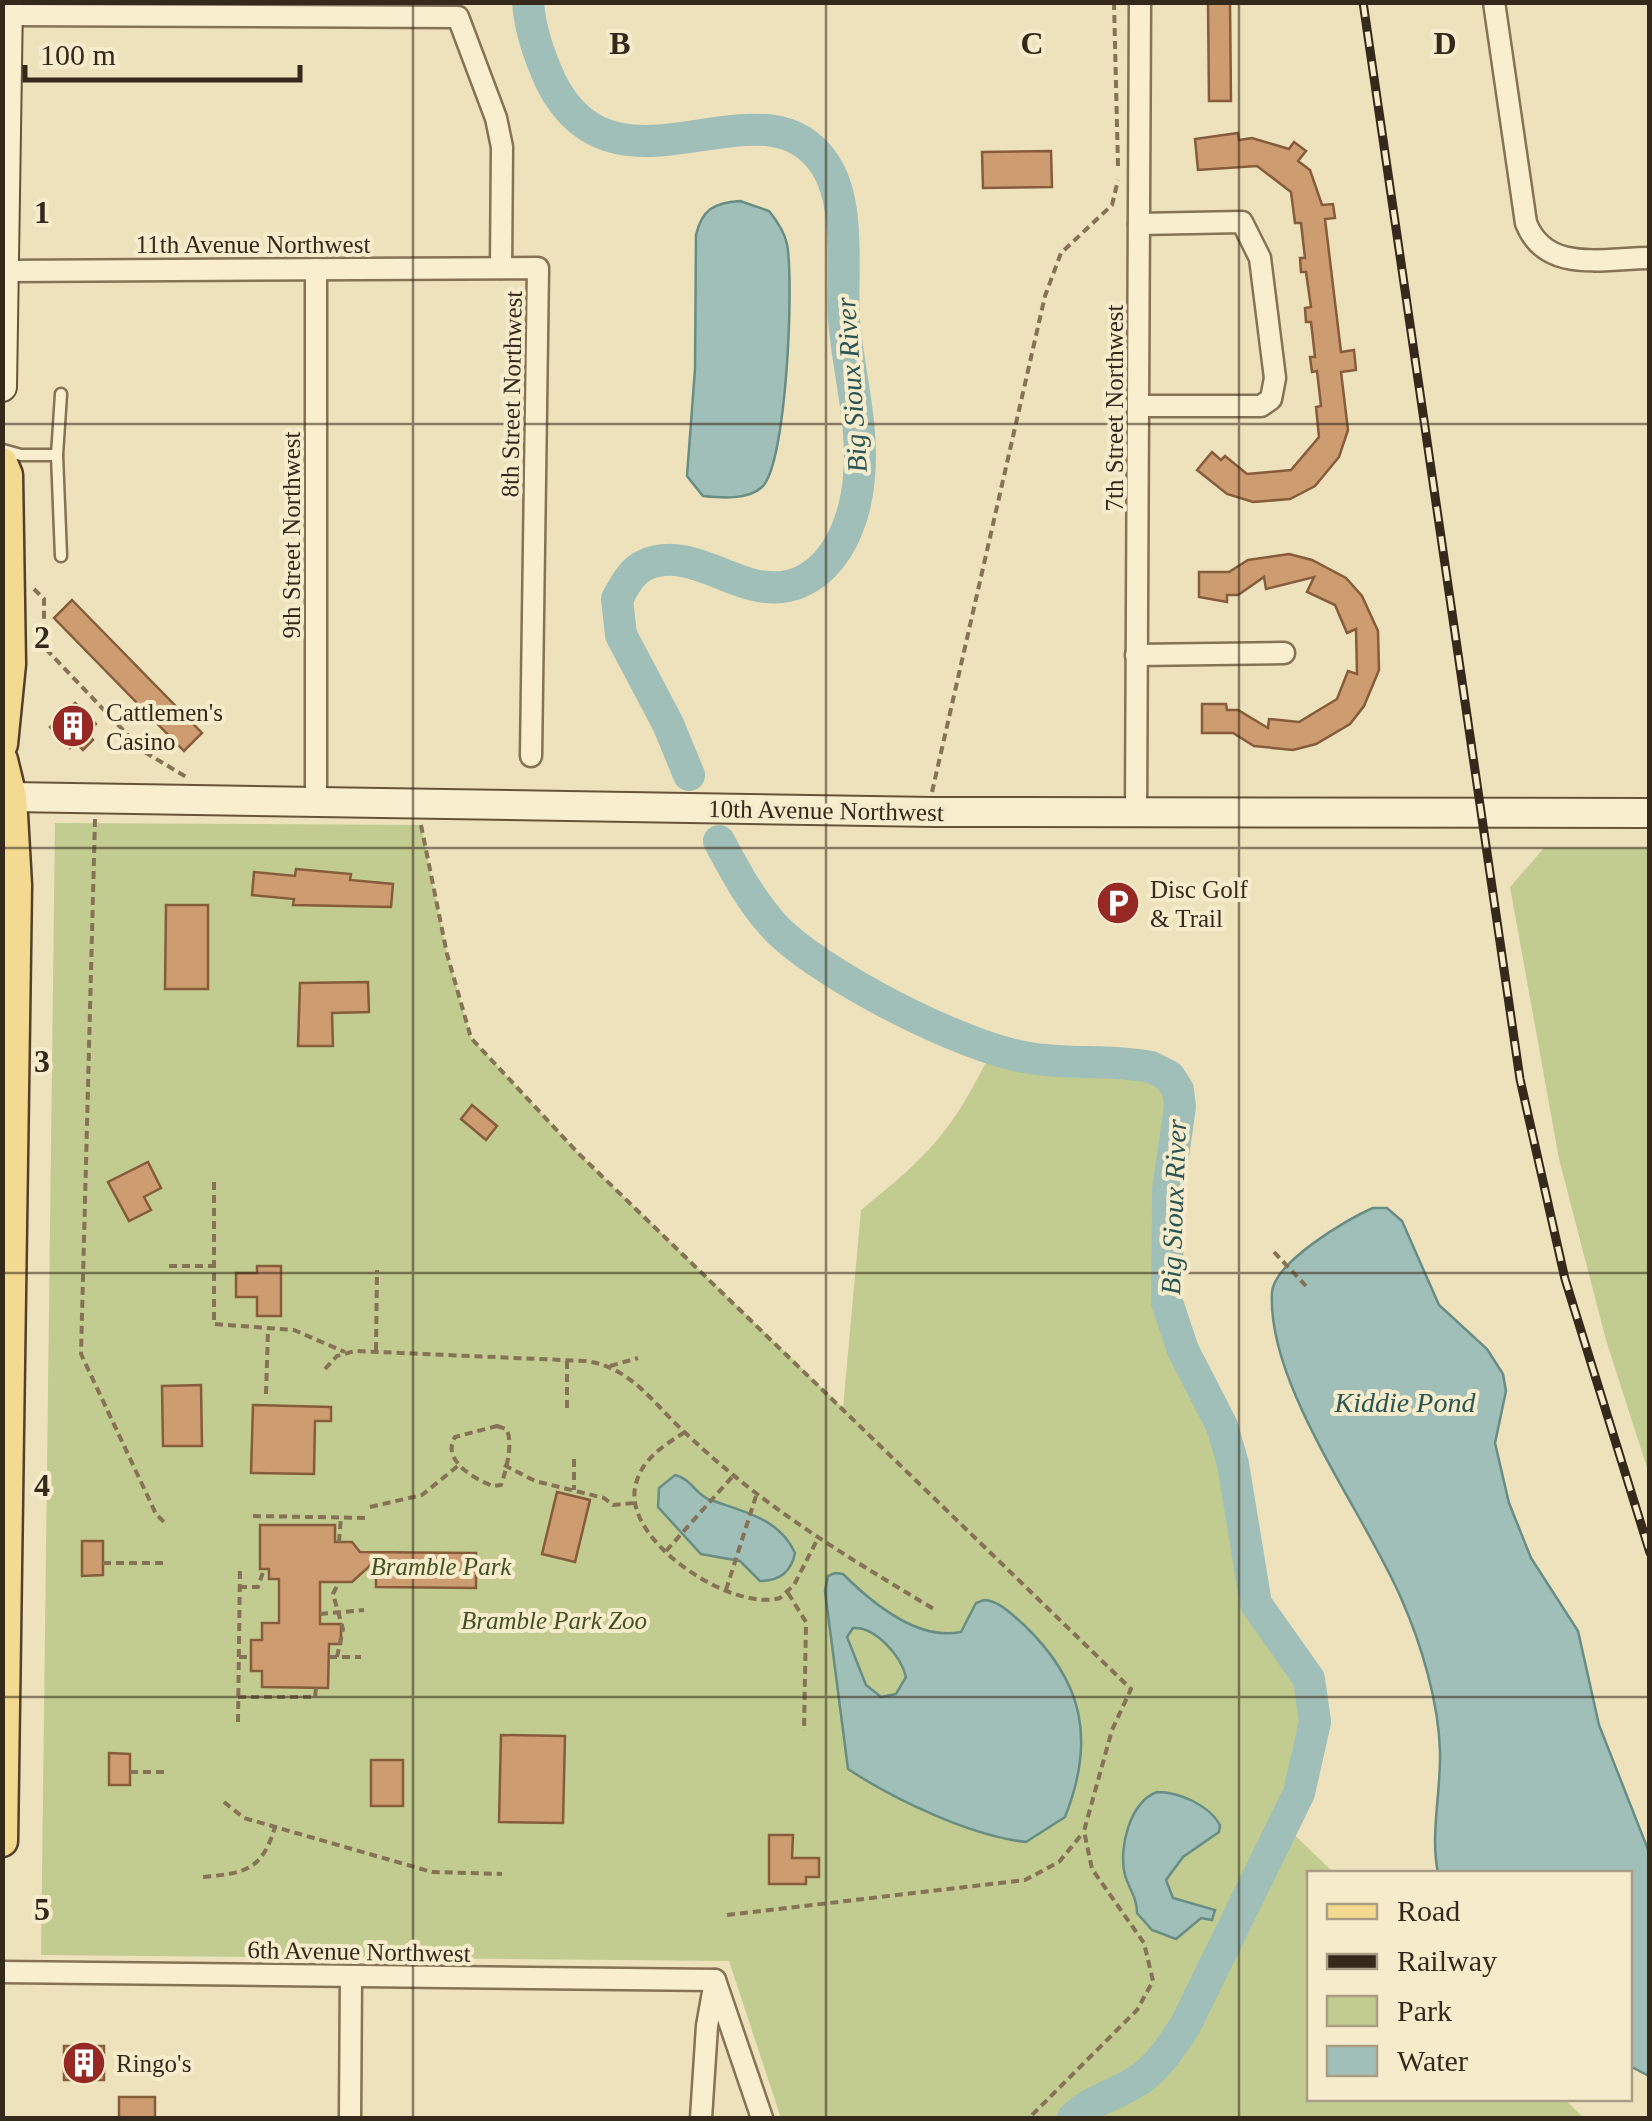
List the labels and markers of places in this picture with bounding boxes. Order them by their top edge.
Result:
place label: Cattlemen's Casino [106,699,223,755]
building icon: Cattlemen's Casino [50,703,96,749]
place label: Disc Golf & Trail [1150,876,1249,932]
parking icon: Disc Golf & Trail [1095,880,1141,926]
building icon: Ringo's [61,2040,107,2086]
place label: Ringo's [116,2050,191,2077]

